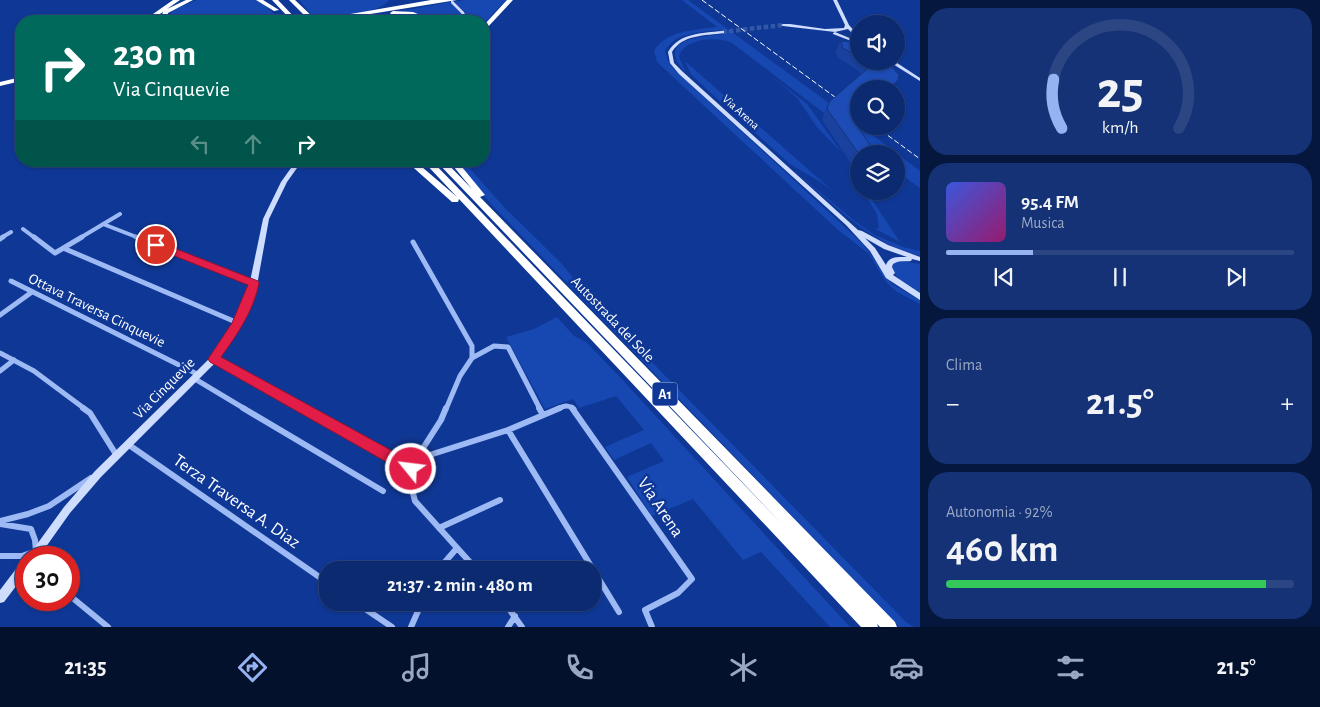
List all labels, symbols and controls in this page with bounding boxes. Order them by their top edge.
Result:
map controls [850,15,905,200]
button: sound [850,15,905,70]
icon: right [30,35,95,100]
text: 230 m [113,37,196,72]
text: 25 [1097,65,1143,117]
text: Via Cinquevie [113,78,230,100]
button: search [850,80,905,135]
street label: Via Arena [720,92,762,132]
text: km/h [1102,119,1138,137]
icon: left [186,130,214,158]
icon: ahead [239,130,267,158]
icon: right [292,130,320,158]
button: layers [850,145,905,200]
text: 95.4 FM [1021,193,1079,212]
text: Musica [1021,215,1065,231]
pin [135,224,177,266]
icon: arrive [142,231,170,259]
icon: previous [990,263,1018,291]
icon: pause [1106,263,1134,291]
icon: next [1222,263,1250,291]
street label: Ottava Traversa Cinquevie [26,271,168,350]
street label: Autostrada del Sole [568,274,657,365]
street label: Via Cinquevie [131,355,198,422]
text: Clima [946,357,982,373]
road number: A1 [652,382,678,406]
text: 21.5° [1086,384,1154,422]
text: − [946,390,959,418]
text: + [1281,390,1294,418]
position arrow [384,442,436,494]
street label: Terza Traversa A. Diaz [170,451,303,552]
street label: Via Arena [634,474,687,541]
text: Autonomia · 92% [946,504,1053,520]
text: 460 km [946,531,1058,569]
speed limit sign: 30 [15,546,80,611]
text: 21:37 · 2 min · 480 m [387,576,533,595]
icon: directions [235,650,270,685]
icon: music [399,650,434,685]
icon: phone [562,650,597,685]
icon: climate [726,650,761,685]
icon: car [889,650,924,685]
icon: filters [1053,650,1088,685]
text: 21:35 [64,656,107,678]
text: 21.5° [1216,656,1256,678]

